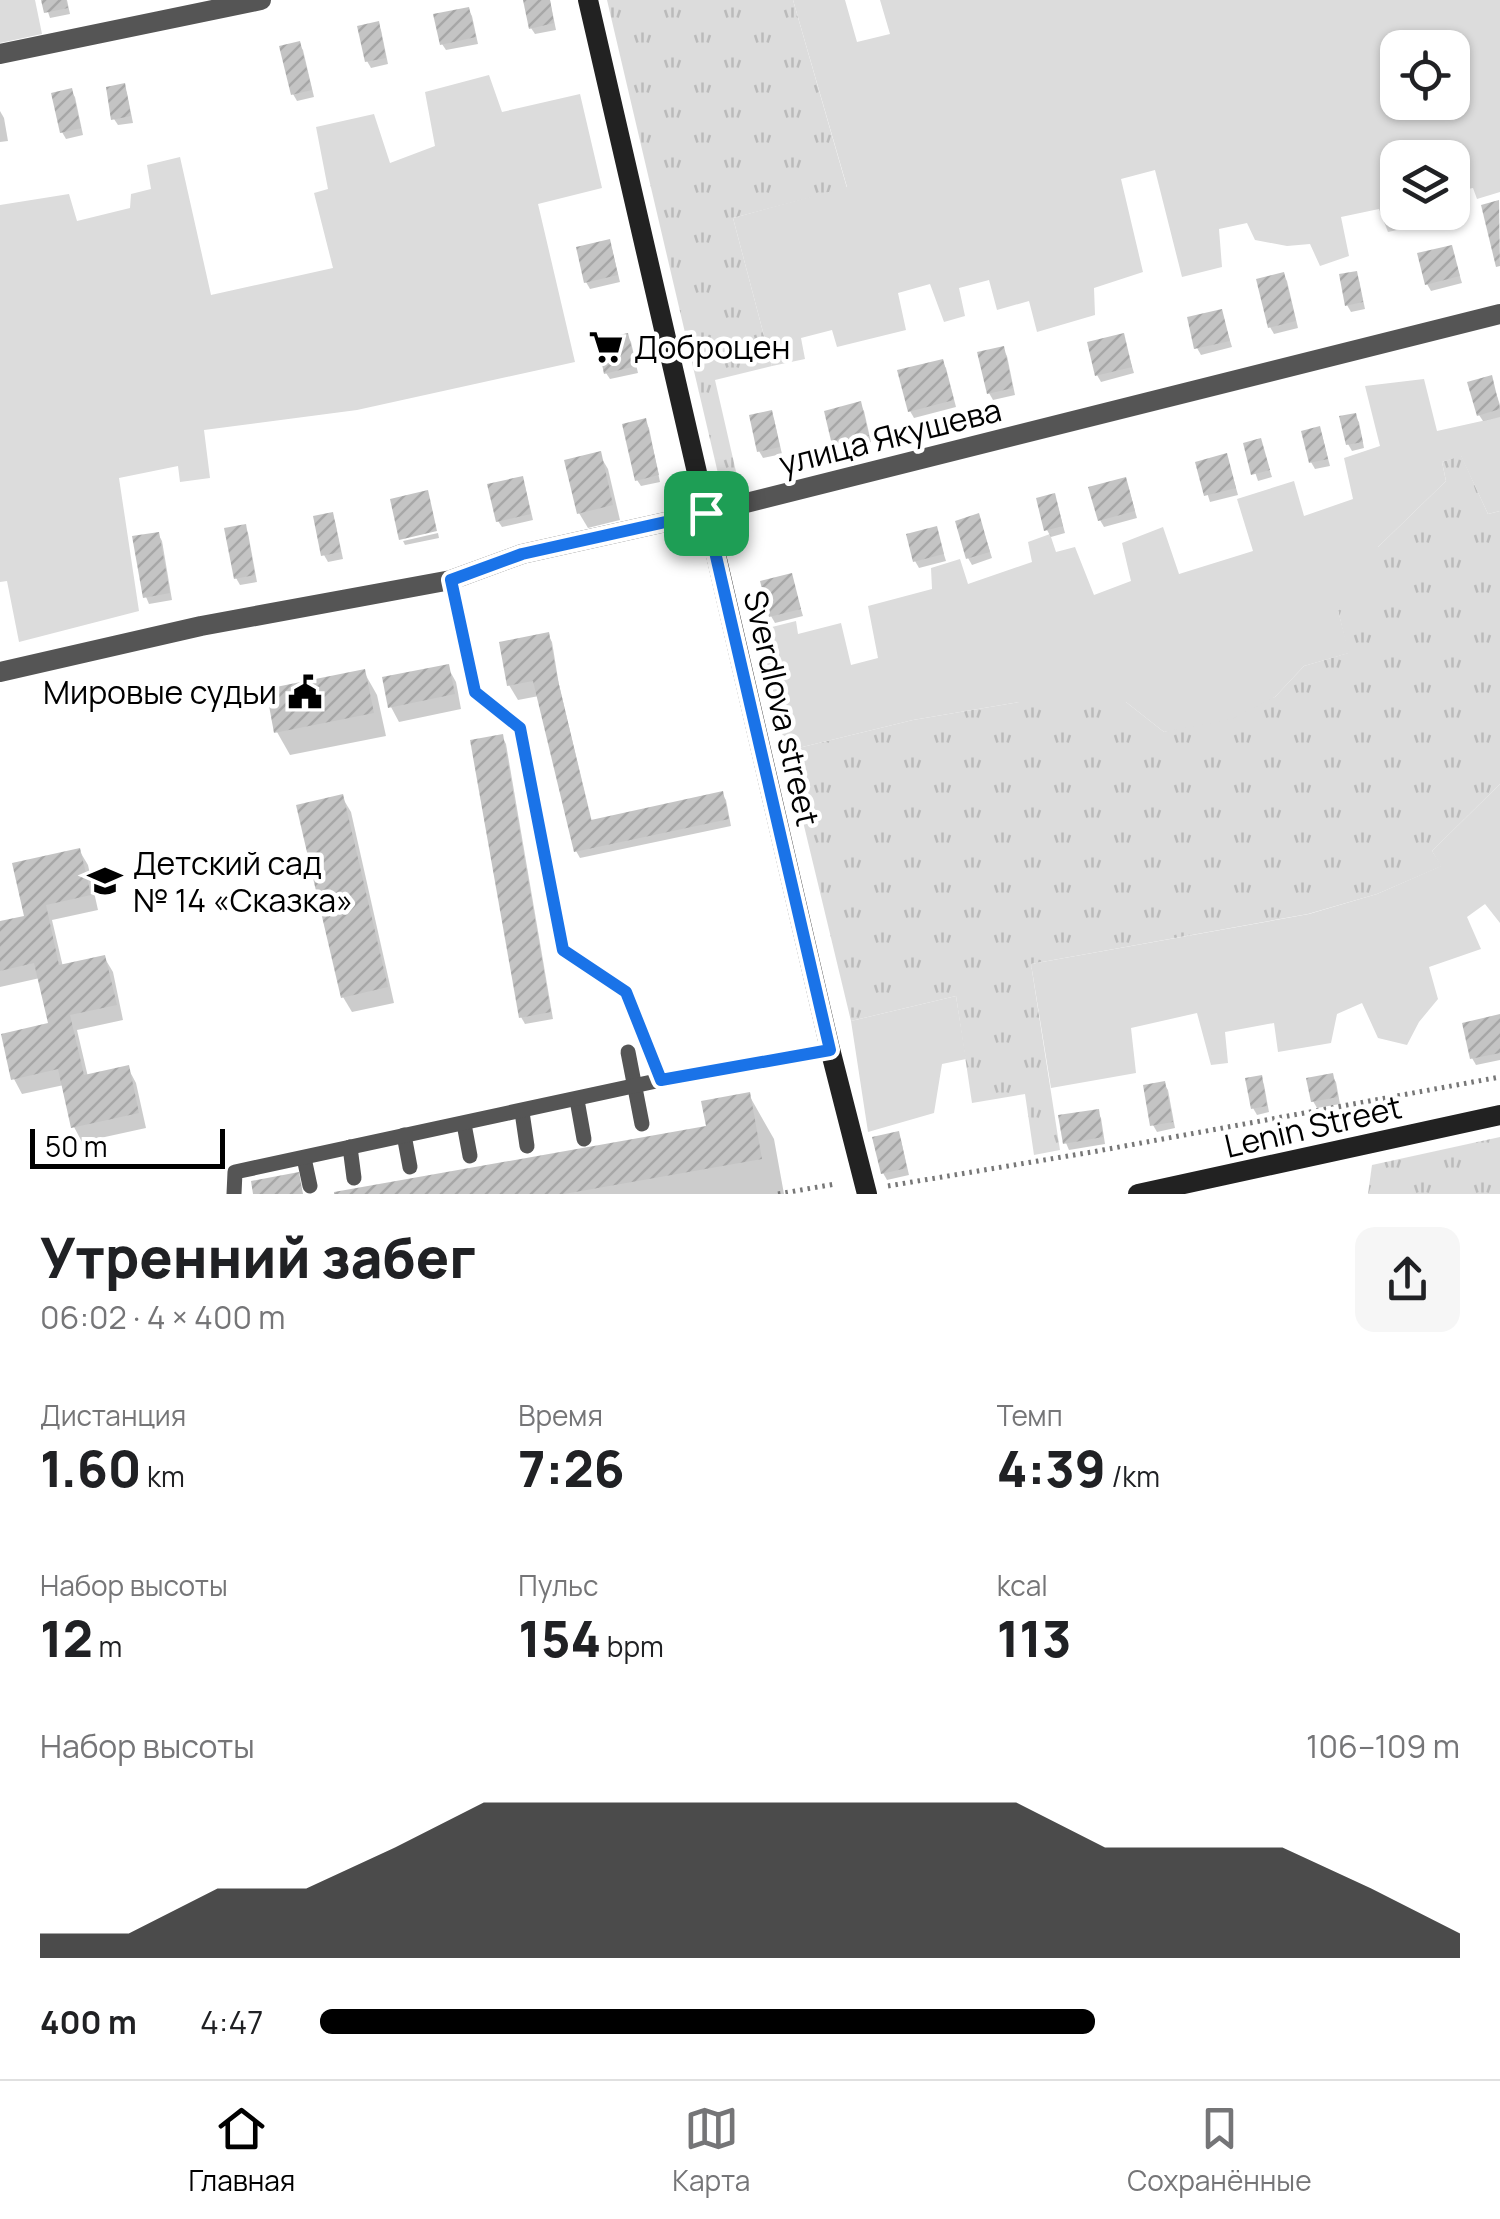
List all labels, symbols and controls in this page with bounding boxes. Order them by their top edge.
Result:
map controls [1380,30,1470,230]
button: locate [1380,30,1470,120]
button: layers [1380,140,1470,230]
place label: Доброцен [634,325,790,369]
supermarket icon: Доброцен [587,328,625,366]
street label: улица Якушева [774,387,1006,485]
pin [664,471,749,556]
icon: arrive [679,486,734,541]
street label: Sverdlova street [734,586,830,830]
place label: Мировые судьи [43,670,277,714]
public building icon: Мировые судьи [286,673,324,711]
place label: Детский сад № 14 «Сказка» [133,841,353,922]
school or university icon: Детский сад № 14 «Сказка» [86,862,124,900]
street label: Lenin Street [1220,1084,1406,1168]
scale bar [30,1124,225,1168]
text: 50 m [45,1127,108,1165]
text: Утренний забег [40,1219,476,1295]
button: share [1355,1227,1460,1332]
text: 06:02 · 4 × 400 m [40,1295,285,1339]
text: Дистанция [40,1396,186,1434]
text: Время [518,1396,603,1434]
text: Темп [997,1396,1063,1434]
text: 1.60 [40,1434,142,1502]
text: 7:26 [518,1434,625,1502]
text: 4:39 [997,1434,1106,1502]
text: km [142,1457,185,1495]
text: /km [1106,1457,1160,1495]
text: Набор высоты [40,1566,228,1604]
text: Пульс [518,1566,598,1604]
text: kcal [997,1566,1048,1604]
text: 12 [40,1604,93,1672]
text: 154 [518,1604,601,1672]
text: 113 [997,1604,1072,1672]
text: m [93,1627,122,1665]
text: bpm [601,1627,664,1665]
text: Набор высоты [40,1724,255,1768]
text: 106–109 m [1306,1724,1460,1768]
text: 400 m [40,2000,137,2044]
text: 4:47 [200,2000,263,2044]
tab: Главная [188,2101,295,2199]
tab: Карта [672,2101,750,2199]
tab: Сохранённые [1127,2101,1312,2199]

